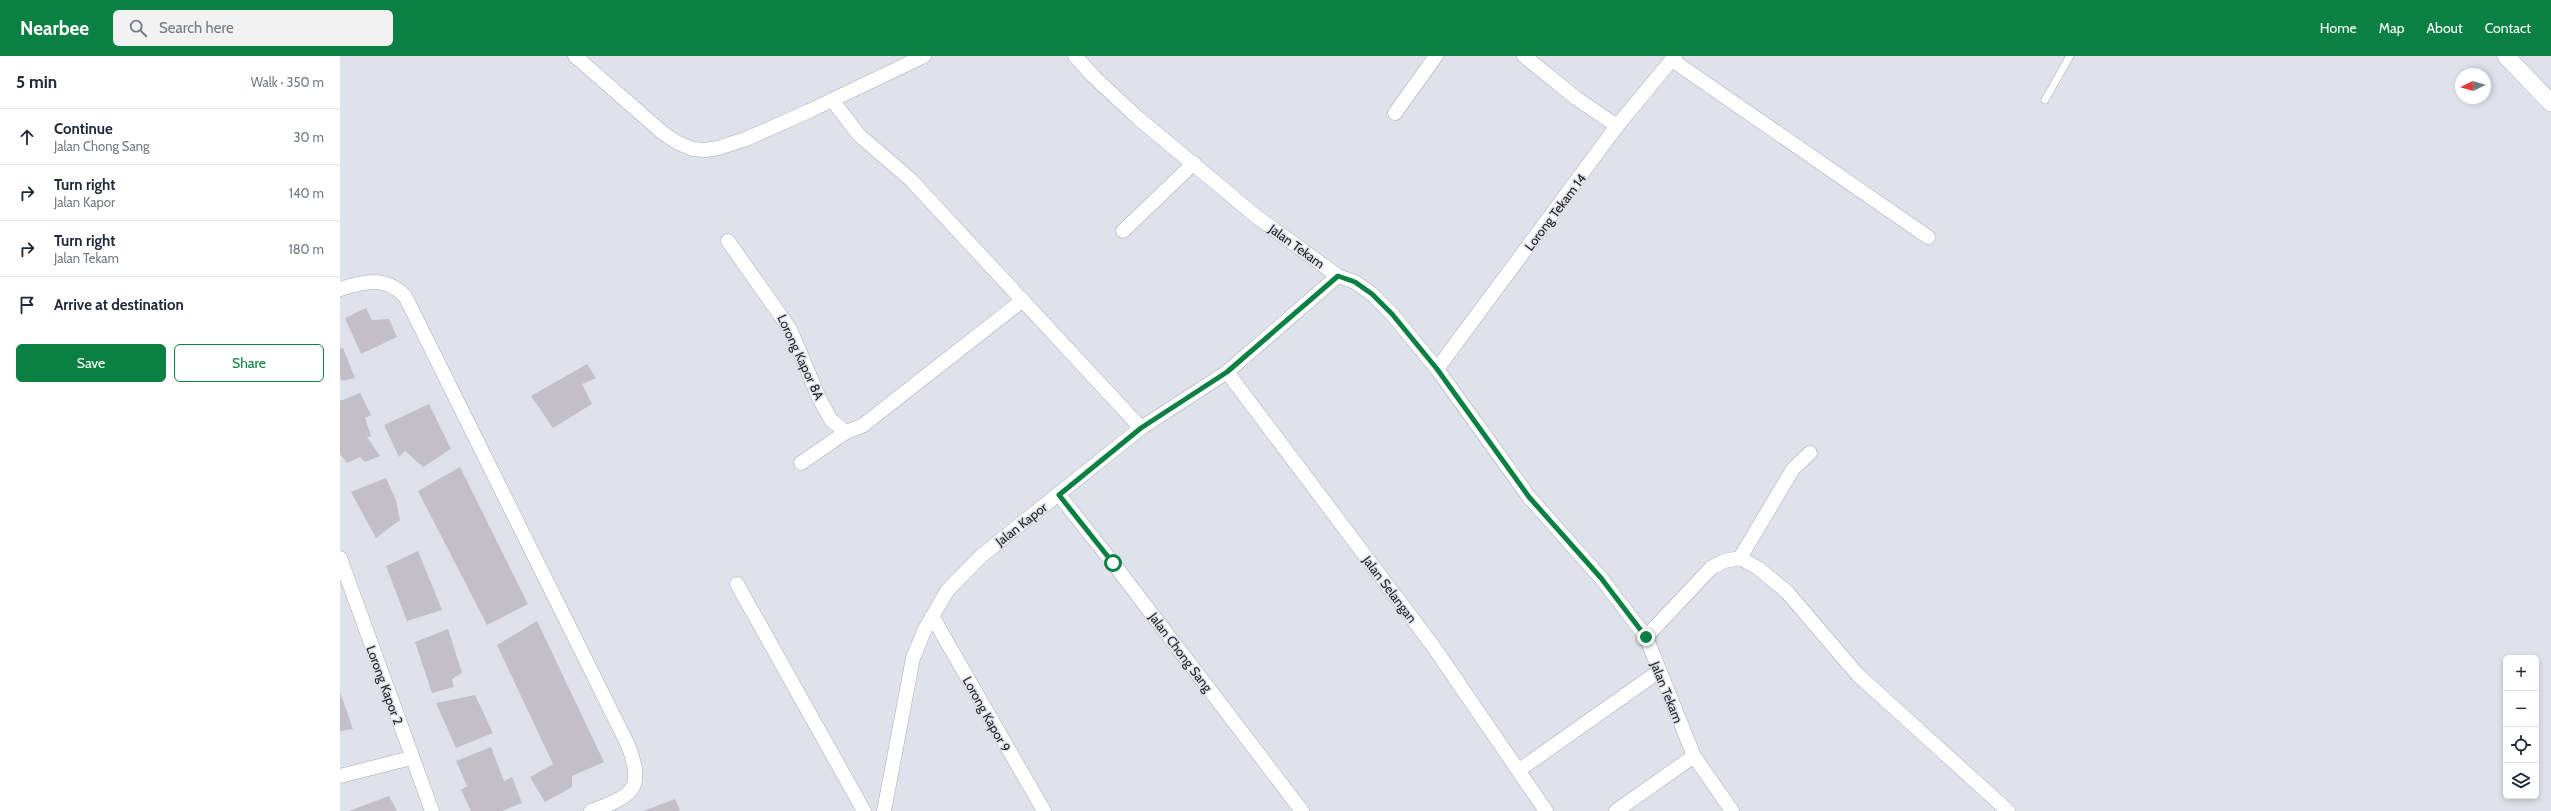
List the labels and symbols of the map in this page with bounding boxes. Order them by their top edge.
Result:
north arrow [2455,68,2491,104]
street label: Lorong Tekam 14 [1521,170,1589,254]
street label: Jalan Tekam [1265,220,1328,272]
street label: Lorong Kapor 8A [774,312,828,402]
street label: Jalan Kapor [991,498,1051,550]
street label: Jalan Selangan [1359,552,1420,626]
route start [1104,554,1122,572]
street label: Jalan Chong Sang [1145,608,1216,695]
route end [1637,628,1655,646]
street label: Lorong Kapor 2 [363,643,407,727]
street label: Jalan Tekam [1647,658,1687,725]
street label: Lorong Kapor 9 [960,674,1014,754]

